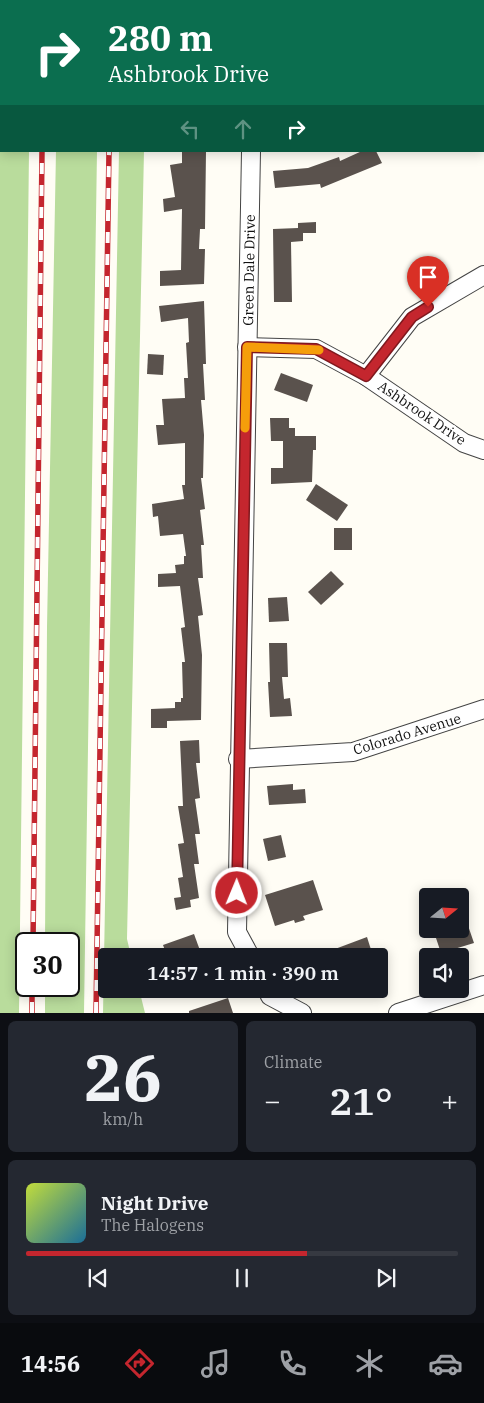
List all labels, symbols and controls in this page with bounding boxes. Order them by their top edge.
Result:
text: 280 m [108,15,213,61]
icon: right [25,20,90,85]
text: Ashbrook Drive [108,59,269,88]
icon: left [176,115,204,143]
icon: ahead [229,115,257,143]
icon: right [282,115,310,143]
street label: Green Dale Drive [239,214,259,326]
pin [407,256,449,307]
icon: arrive [414,263,442,291]
street label: Ashbrook Drive [374,377,470,449]
street label: Colorado Avenue [351,709,463,759]
position arrow [210,866,262,918]
north arrow [419,888,469,938]
map controls [419,888,469,998]
speed limit sign: 30 [15,932,80,997]
button: sound [419,948,469,998]
text: 14:57 · 1 min · 390 m [147,961,339,985]
text: 26 [84,1034,162,1119]
text: Climate [264,1052,322,1072]
text: 21° [329,1076,393,1125]
text: − [264,1082,281,1119]
text: + [441,1082,458,1119]
text: km/h [103,1109,143,1129]
text: Night Drive [101,1191,209,1215]
text: The Halogens [101,1215,204,1235]
icon: previous [84,1264,112,1292]
icon: pause [228,1264,256,1292]
icon: next [372,1264,400,1292]
icon: directions [122,1346,157,1381]
icon: music [198,1346,233,1381]
icon: phone [275,1346,310,1381]
icon: climate [352,1346,387,1381]
icon: car [428,1346,463,1381]
text: 14:56 [21,1349,80,1378]

